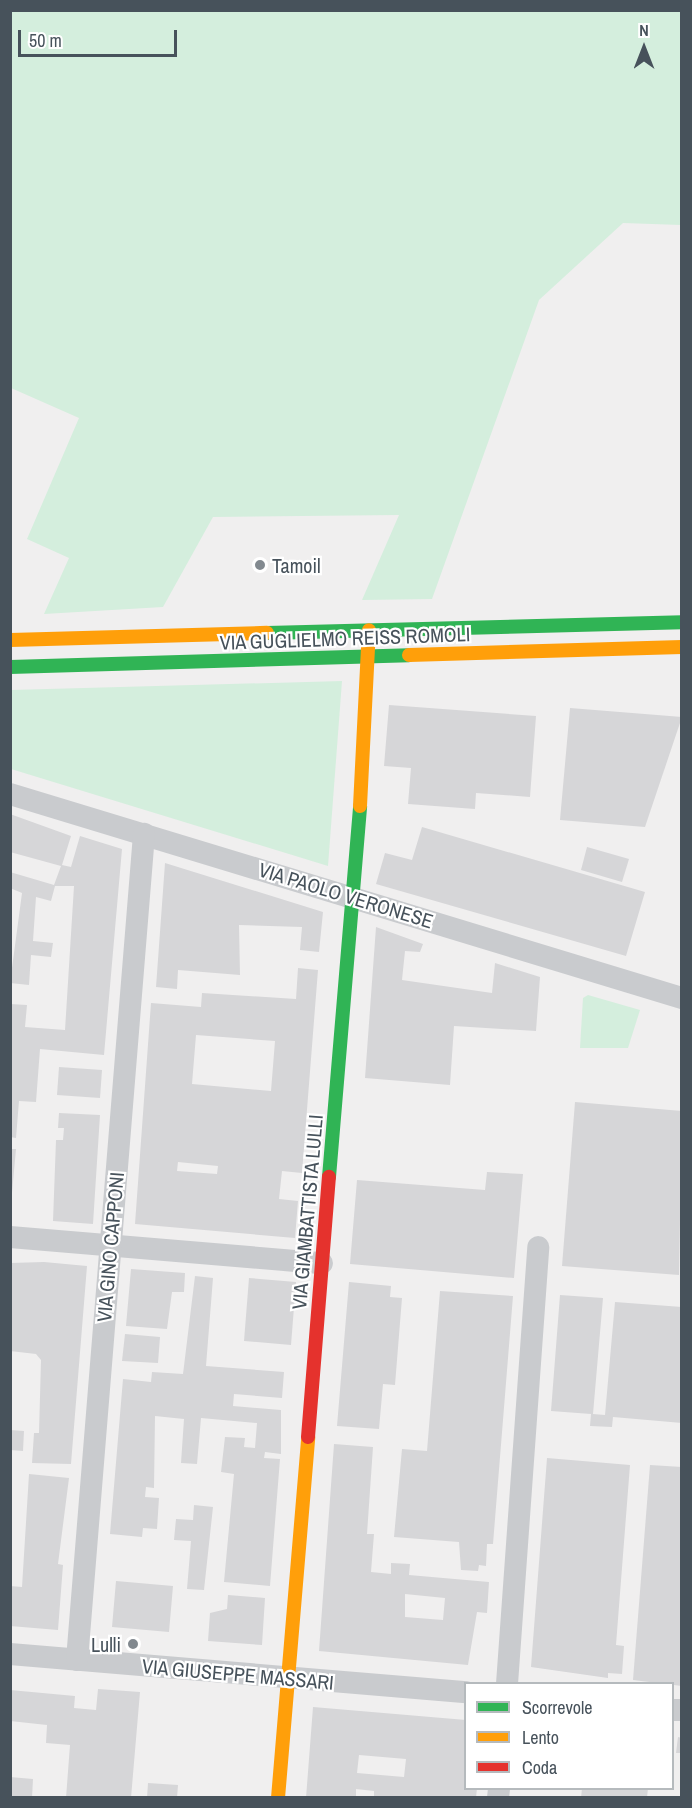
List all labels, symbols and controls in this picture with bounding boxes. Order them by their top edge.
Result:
scale bar [21,18,180,56]
north arrow [614,18,674,78]
text: N [639,19,649,41]
text: 50 m [29,28,62,53]
place label: Tamoil [272,553,321,577]
marker: Tamoil [253,558,267,572]
street label: VIA GUGLIELMO REISS ROMOLI [219,622,471,654]
street label: VIA PAOLO VERONESE [255,857,437,933]
street label: VIA GIAMBATTISTA LULLI [286,1113,328,1311]
street label: VIA GINO CAPPONI [91,1171,129,1323]
place label: Lulli [91,1632,121,1656]
marker: Lulli [126,1637,140,1651]
street label: VIA GIUSEPPE MASSARI [141,1654,335,1694]
legend [464,1682,674,1790]
text: Scorrevole [522,1695,593,1720]
text: Lento [522,1725,559,1750]
text: Coda [522,1755,557,1780]

